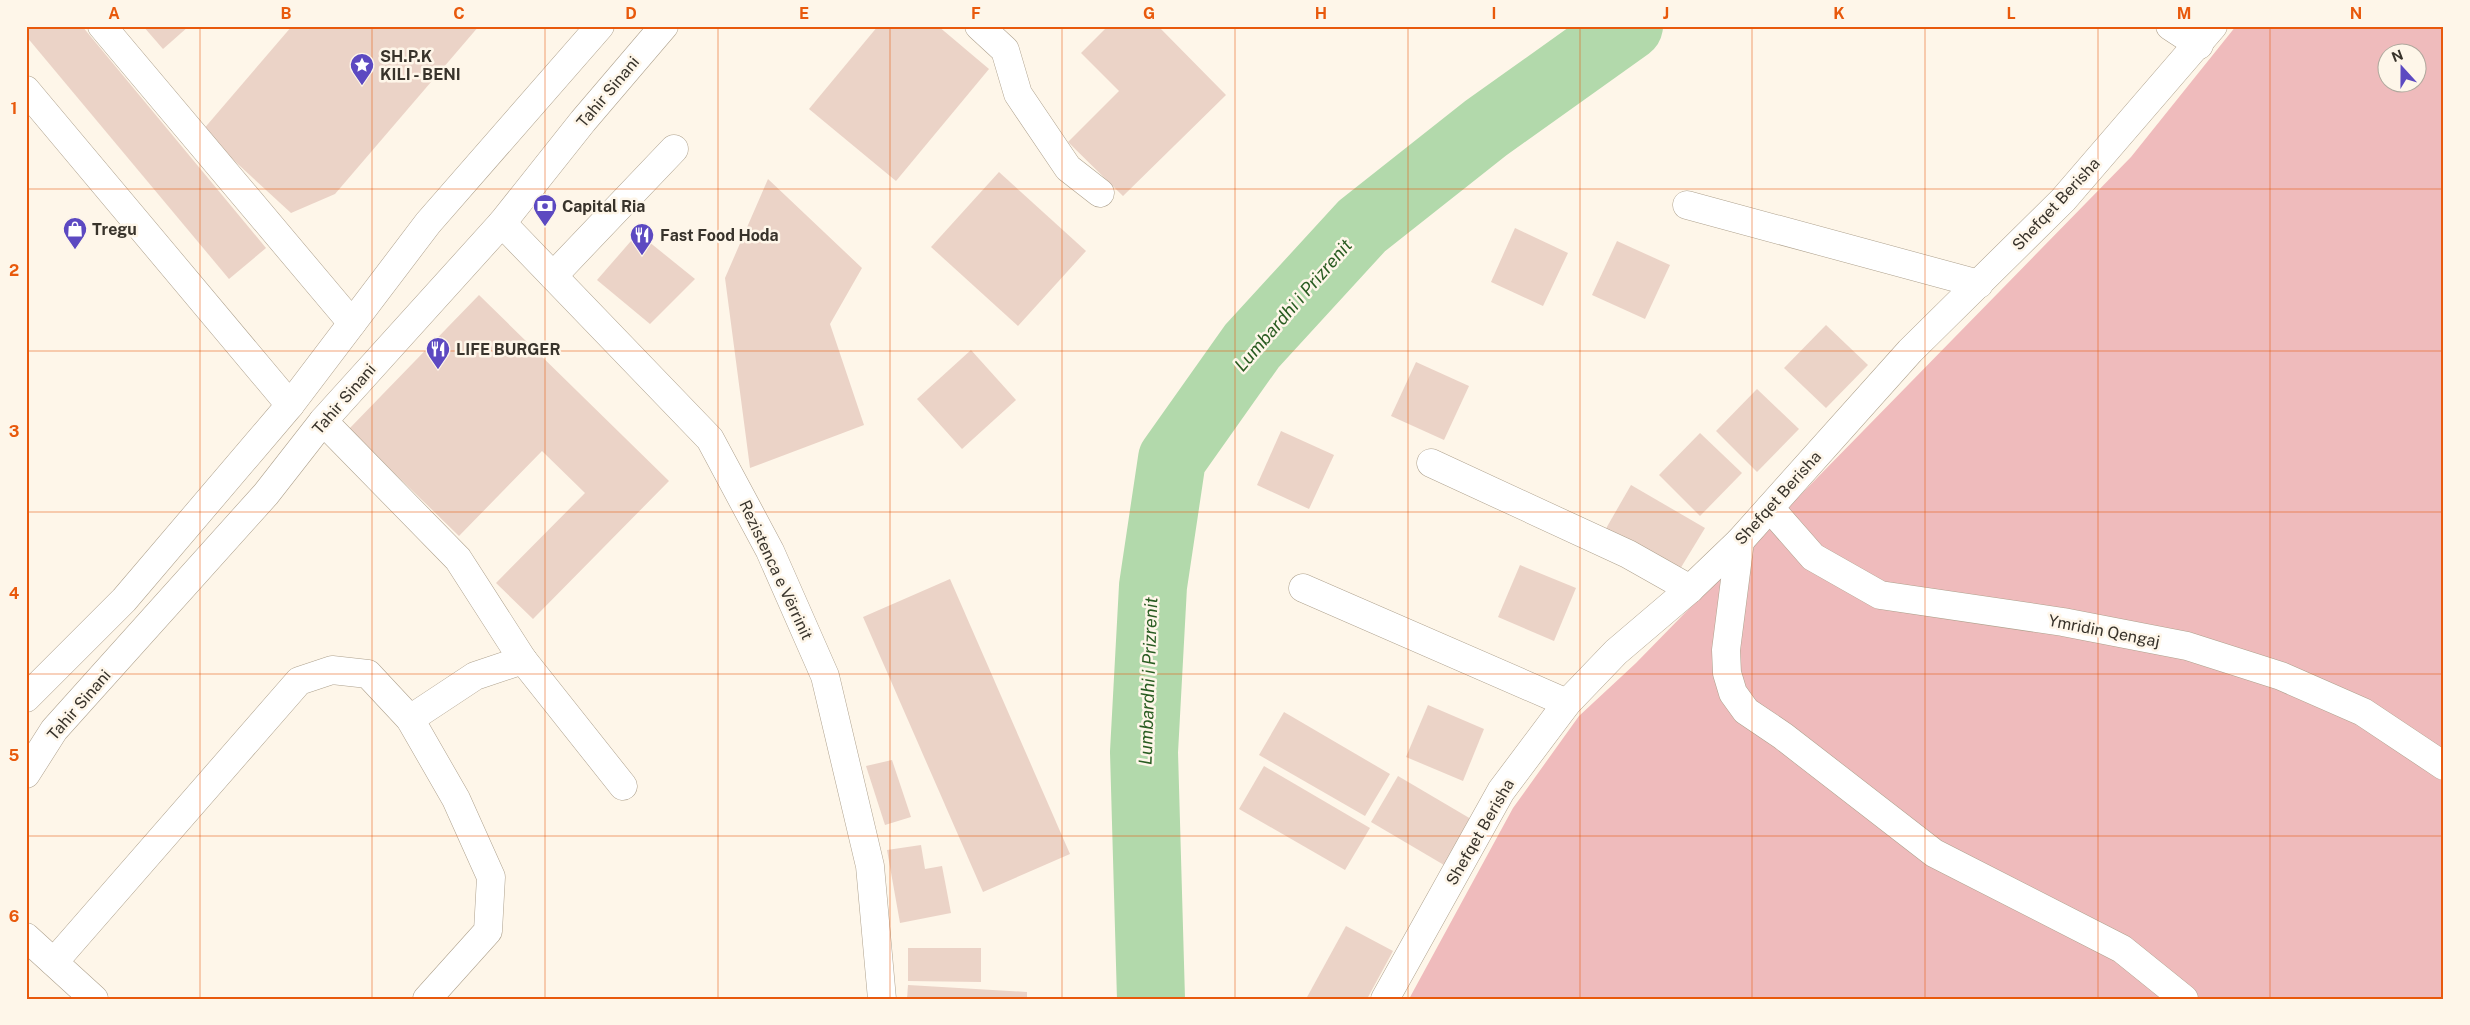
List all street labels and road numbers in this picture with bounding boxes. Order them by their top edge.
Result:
street label: Tahir Sinani [573,53,643,131]
street label: Shefqet Berisha [2008,154,2104,254]
street label: Tahir Sinani [308,360,380,438]
street label: Shefqet Berisha [1731,447,1825,549]
street label: Rezistenca e Vërrinit [735,497,817,643]
street label: Ymridin Qengaj [2047,611,2161,651]
street label: Tahir Sinani [43,666,115,744]
street label: Shefqet Berisha [1442,776,1518,888]

